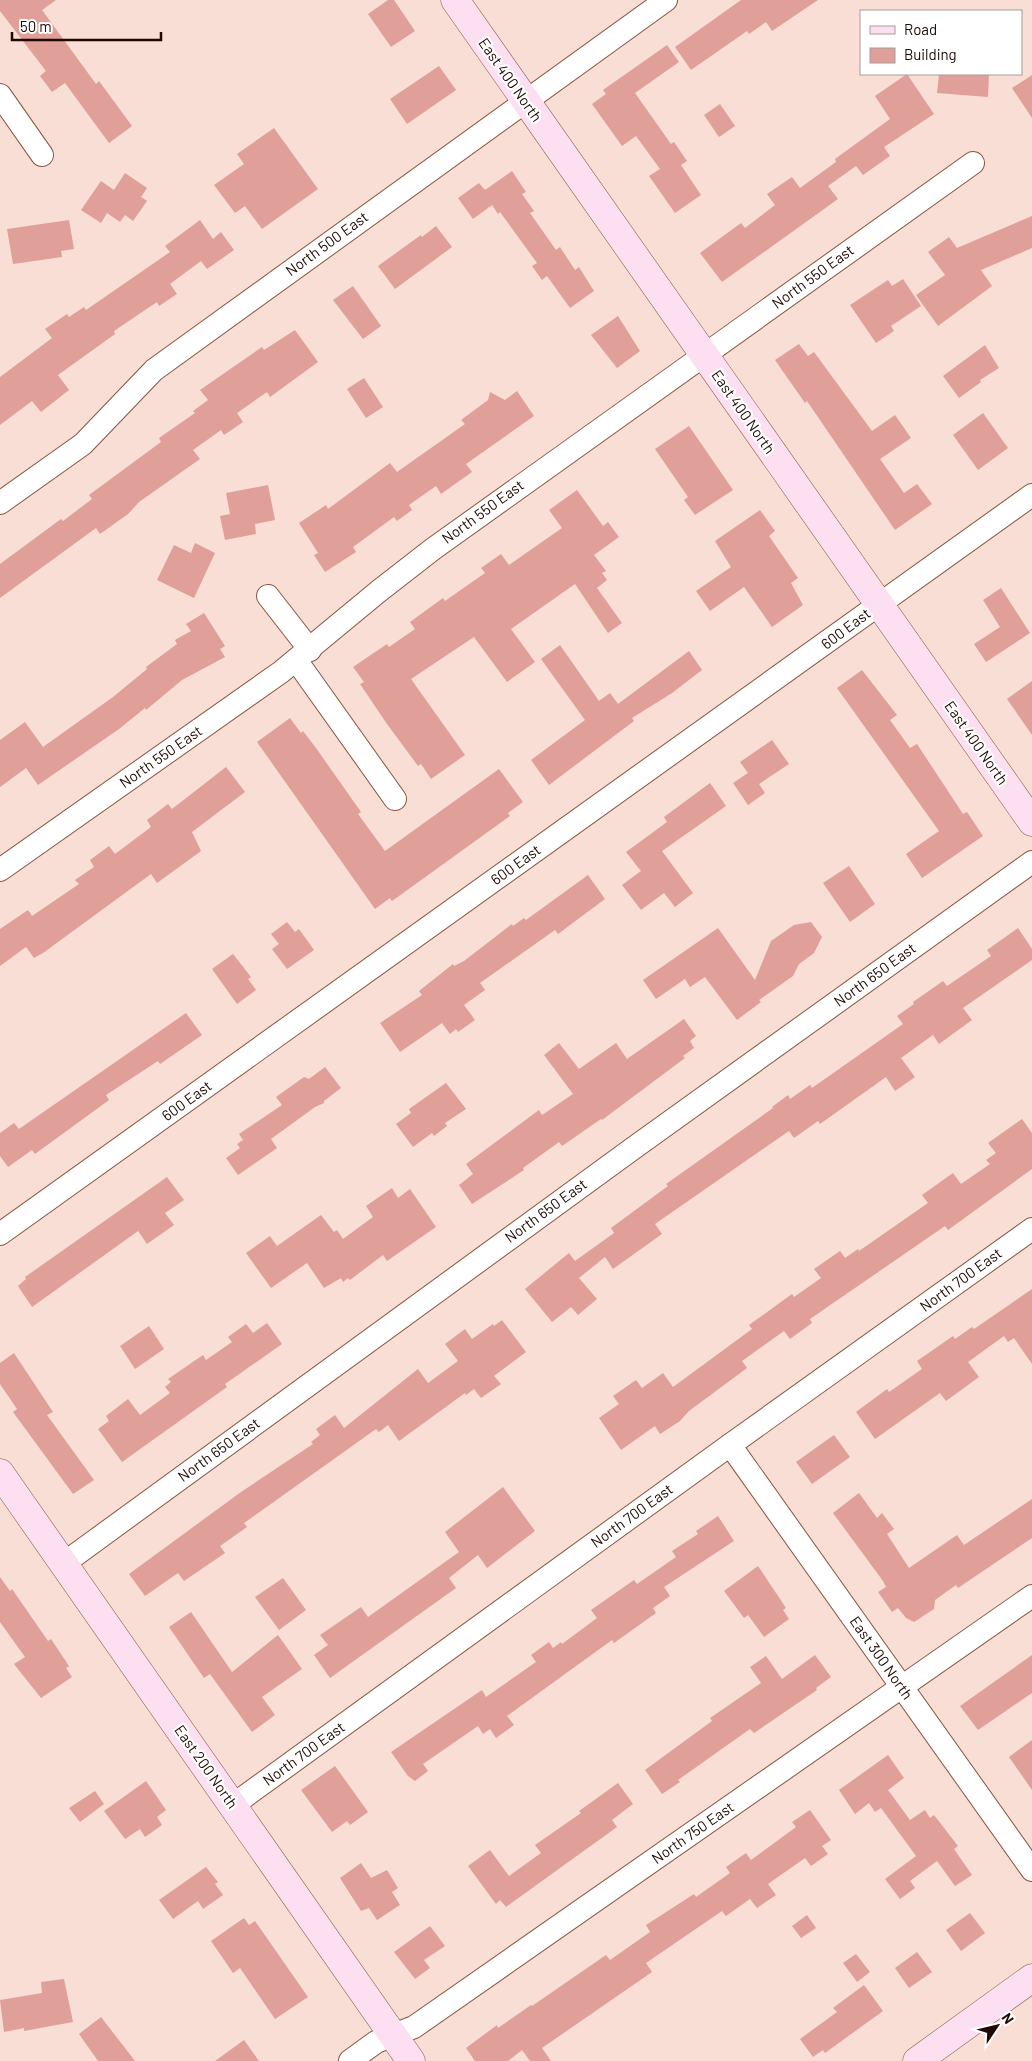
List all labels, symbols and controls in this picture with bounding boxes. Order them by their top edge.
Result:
scale bar [12,10,161,42]
legend [860,10,1022,75]
text: 50 m [20,17,52,35]
text: Road [904,20,937,38]
street label: East 400 North [475,34,546,125]
text: Building [904,45,957,63]
street label: North 500 East [282,207,371,279]
street label: North 550 East [768,240,857,312]
street label: East 400 North [708,366,779,457]
street label: North 550 East [438,475,527,547]
street label: 600 East [817,604,874,653]
street label: East 400 North [941,697,1012,788]
street label: North 550 East [116,721,205,791]
street label: 600 East [487,840,544,888]
street label: North 650 East [830,938,919,1010]
street label: 600 East [158,1076,215,1124]
street label: North 650 East [501,1174,590,1246]
street label: North 700 East [916,1243,1005,1315]
street label: North 650 East [174,1413,263,1485]
street label: North 700 East [587,1479,676,1551]
street label: East 300 North [846,1612,917,1703]
street label: North 700 East [259,1717,348,1789]
street label: East 200 North [171,1721,242,1812]
street label: North 750 East [648,1797,737,1867]
north arrow [972,2001,1022,2051]
text: N [998,2010,1018,2027]

